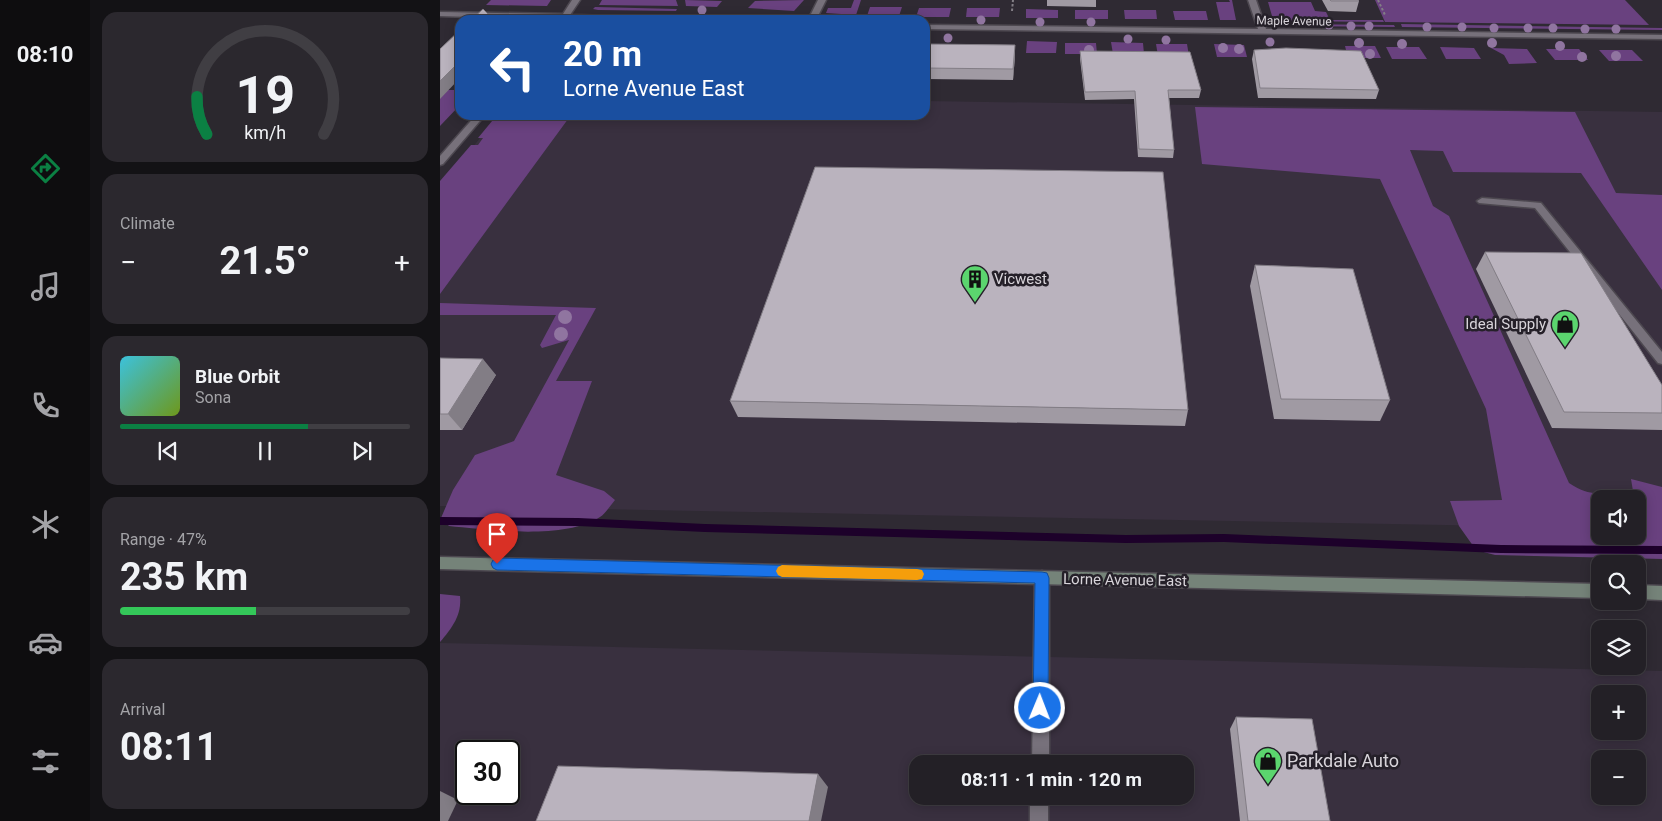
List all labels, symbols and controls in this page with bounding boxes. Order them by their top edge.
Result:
street label: Maple Avenue [1256,13,1332,29]
text: 20 m [563,34,642,75]
icon: left [480,35,545,100]
text: 08:10 [17,42,73,67]
text: 19 [235,65,295,126]
text: Lorne Avenue East [563,76,745,101]
text: km/h [244,122,286,143]
icon: directions [28,151,63,186]
text: Climate [120,214,175,233]
text: 21.5° [219,239,311,283]
text: − [120,246,136,279]
text: + [394,246,410,279]
building icon: Vicwest [960,264,990,303]
icon: music [28,269,63,304]
place label: Vicwest [994,270,1047,288]
shop icon: Ideal Supply [1550,309,1580,348]
place label: Ideal Supply [1465,315,1546,333]
text: Blue Orbit [195,365,280,388]
icon: phone [28,388,63,423]
text: Sona [195,388,231,407]
icon: previous [154,437,182,465]
icon: pause [251,437,279,465]
icon: next [348,437,376,465]
map controls [1591,490,1646,805]
button: sound [1591,490,1646,545]
icon: climate [28,507,63,542]
pin [476,513,518,564]
icon: arrive [483,520,511,548]
text: Range · 47% [120,530,207,549]
text: 235 km [120,555,248,599]
button: search [1591,555,1646,610]
street label: Lorne Avenue East [1063,570,1187,590]
button: layers [1591,620,1646,675]
icon: car [28,625,63,660]
position arrow [1013,681,1065,733]
button: + [1591,685,1646,740]
text: Arrival [120,700,165,719]
text: 08:11 [120,725,218,769]
speed limit sign: 30 [455,740,520,805]
icon: filters [28,744,63,779]
shop icon: Parkdale Auto [1253,746,1283,785]
place label: Parkdale Auto [1287,750,1399,771]
button: − [1591,750,1646,805]
text: 08:11 · 1 min · 120 m [961,768,1142,791]

